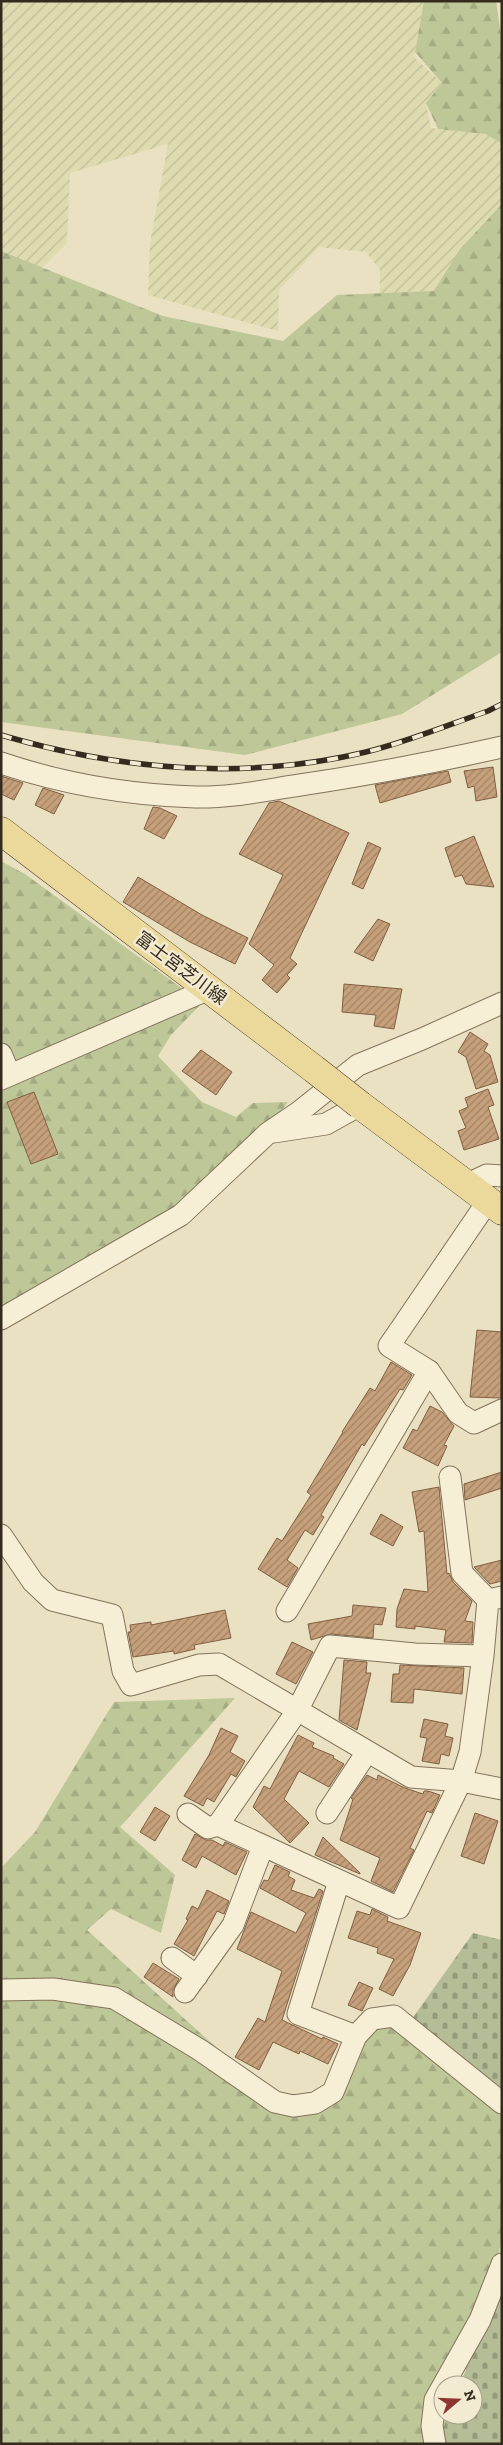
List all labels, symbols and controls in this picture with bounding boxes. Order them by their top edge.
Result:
street label: 富士宮芝川線 [131,927,231,1009]
north arrow [433,2375,483,2425]
text: N [460,2388,480,2404]

